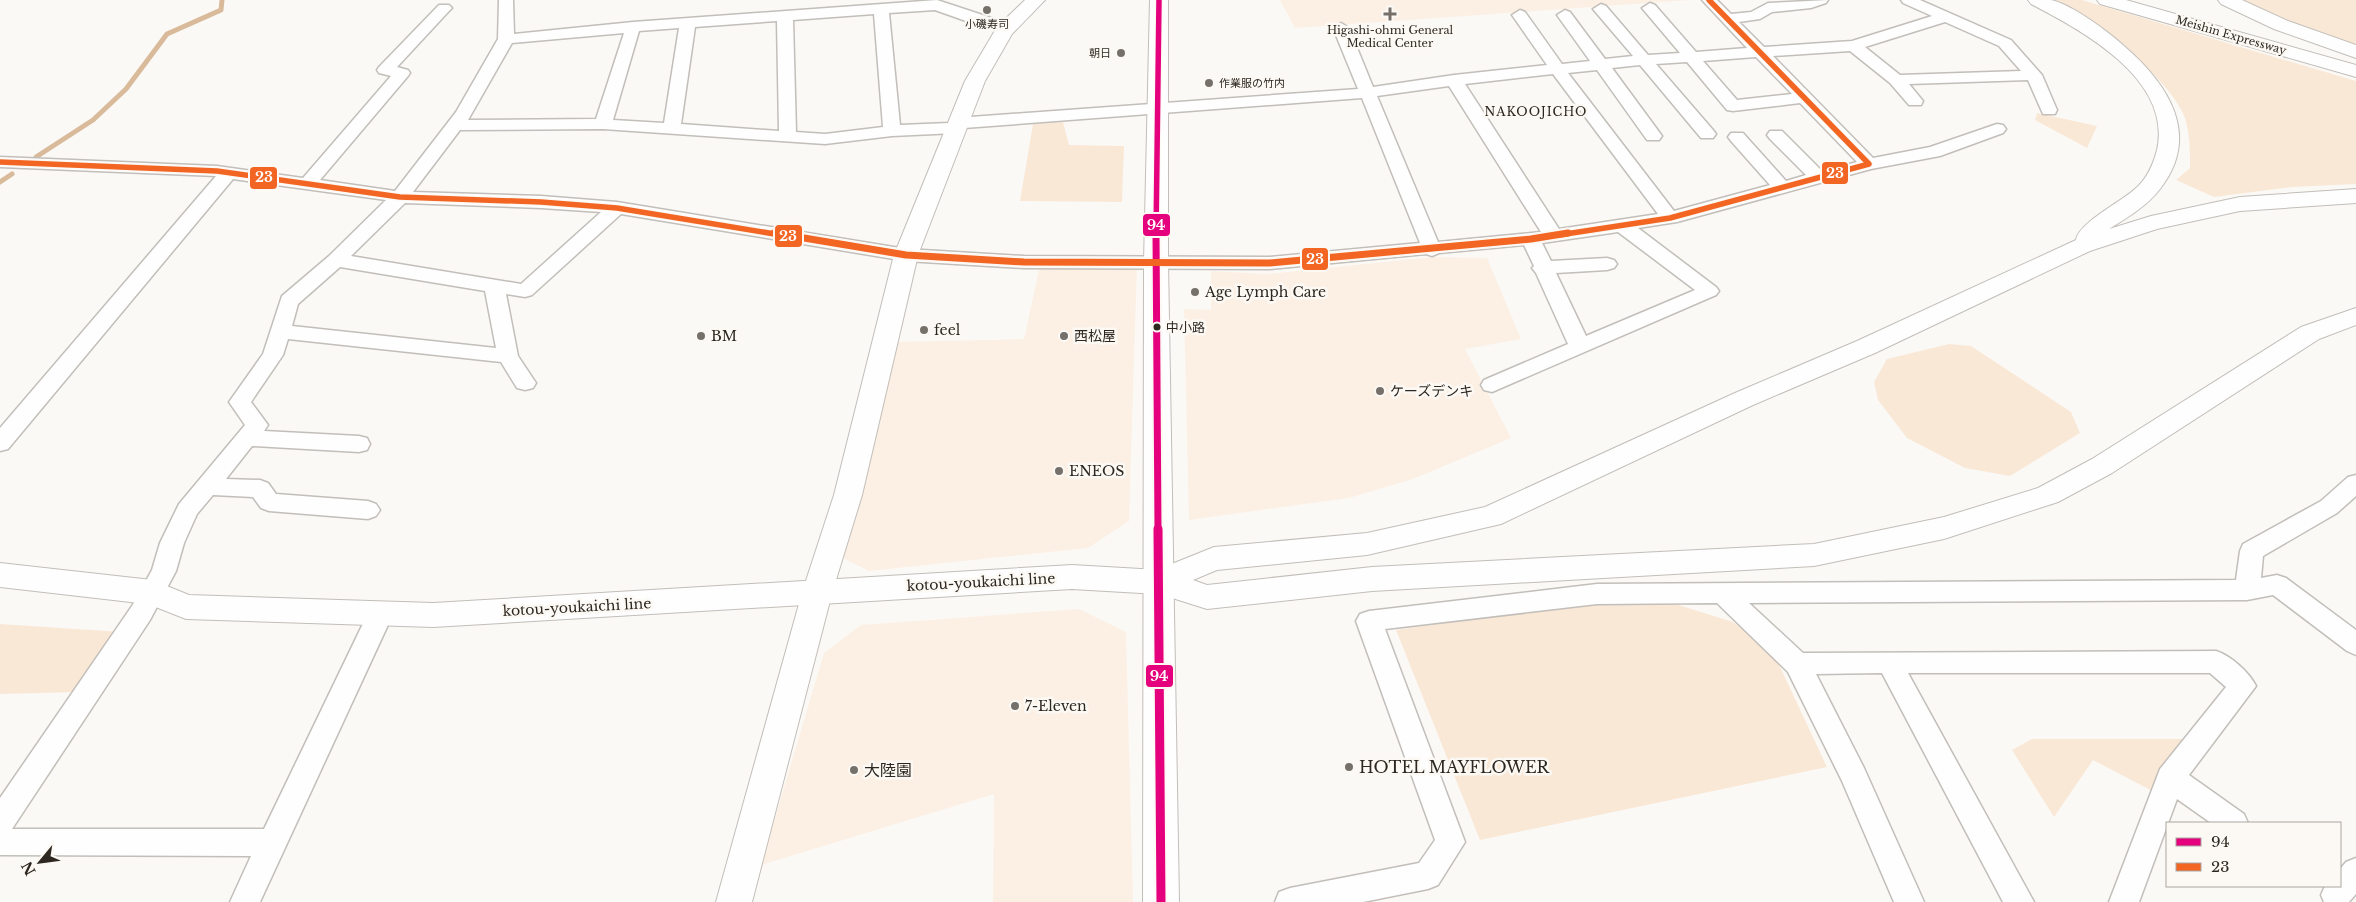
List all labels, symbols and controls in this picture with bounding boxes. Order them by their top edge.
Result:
marker: 小磯寿司 [981,4,993,16]
marker: Higashi-ohmi General Medical Center [1383,7,1397,21]
street label: Meishin Expressway [2174,12,2288,58]
place label: 小磯寿司 [965,17,1009,31]
place label: Higashi-ohmi General Medical Center [1327,23,1453,50]
place label: 朝日 [1089,46,1111,60]
marker: 朝日 [1115,47,1127,59]
place label: 作業服の竹内 [1219,76,1285,90]
marker: 作業服の竹内 [1203,77,1215,89]
district label: NAKOOJICHO [1485,104,1587,119]
line badge: 23 [1821,161,1849,185]
text: 23 [1826,164,1844,182]
line badge: 23 [249,166,278,190]
text: 23 [255,168,273,186]
line badge: 94 [1142,213,1171,237]
text: 94 [1147,216,1165,234]
line badge: 23 [774,224,803,248]
text: 23 [779,227,797,245]
line badge: 23 [1301,247,1329,271]
text: 23 [1306,250,1324,268]
place label: Age Lymph Care [1204,283,1326,301]
marker: Age Lymph Care [1189,286,1201,298]
place label: 中小路 [1166,319,1205,336]
place label: feel [934,321,961,339]
marker: 中小路 [1152,322,1162,332]
marker: feel [918,324,930,336]
place label: BM [711,327,737,345]
place label: 西松屋 [1074,327,1116,345]
marker: BM [695,330,707,342]
marker: 西松屋 [1058,330,1070,342]
place label: ケーズデンキ [1390,382,1473,400]
marker: ケーズデンキ [1374,385,1386,397]
place label: ENEOS [1069,462,1124,480]
marker: ENEOS [1053,465,1065,477]
street label: kotou-youkaichi line [906,569,1056,595]
street label: kotou-youkaichi line [502,594,652,620]
line badge: 94 [1145,664,1174,688]
text: 94 [1150,667,1168,685]
place label: 7-Eleven [1025,697,1087,715]
marker: 7-Eleven [1009,700,1021,712]
place label: HOTEL MAYFLOWER [1359,757,1551,777]
place label: 大陸園 [864,760,912,780]
marker: HOTEL MAYFLOWER [1343,761,1355,773]
marker: 大陸園 [848,764,860,776]
legend [2166,822,2341,887]
text: 94 [2211,832,2229,851]
north arrow [15,837,65,887]
text: 23 [2211,857,2229,876]
text: N [18,858,40,878]

